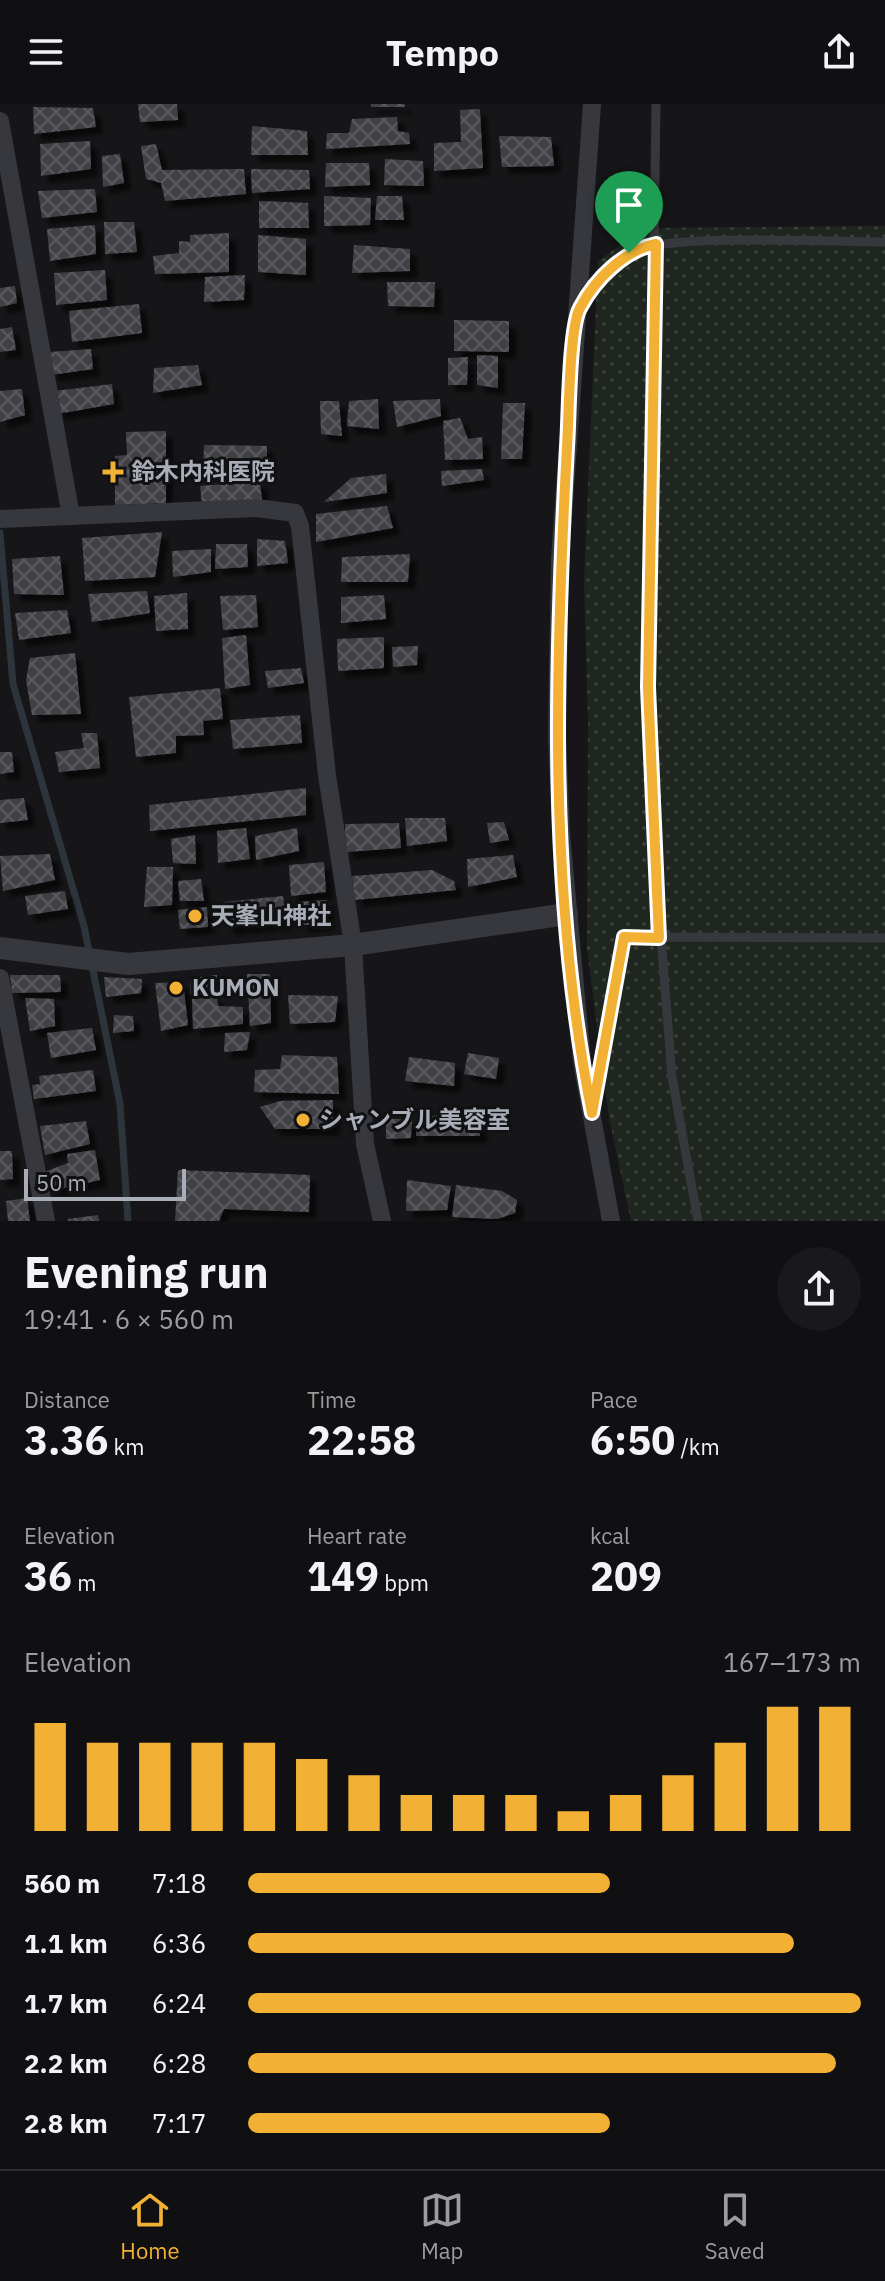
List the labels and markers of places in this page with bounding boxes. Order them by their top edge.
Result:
pin [595,171,663,253]
place label: 鈴木内科医院 [131,455,275,487]
marker: 鈴木内科医院 [102,461,124,483]
place label: 天峯山神社 [211,899,331,931]
marker: 天峯山神社 [186,907,204,925]
place label: KUMON [192,971,280,1003]
marker: KUMON [167,979,185,997]
place label: シャンブル美容室 [319,1103,510,1135]
marker: シャンブル美容室 [294,1111,312,1129]

